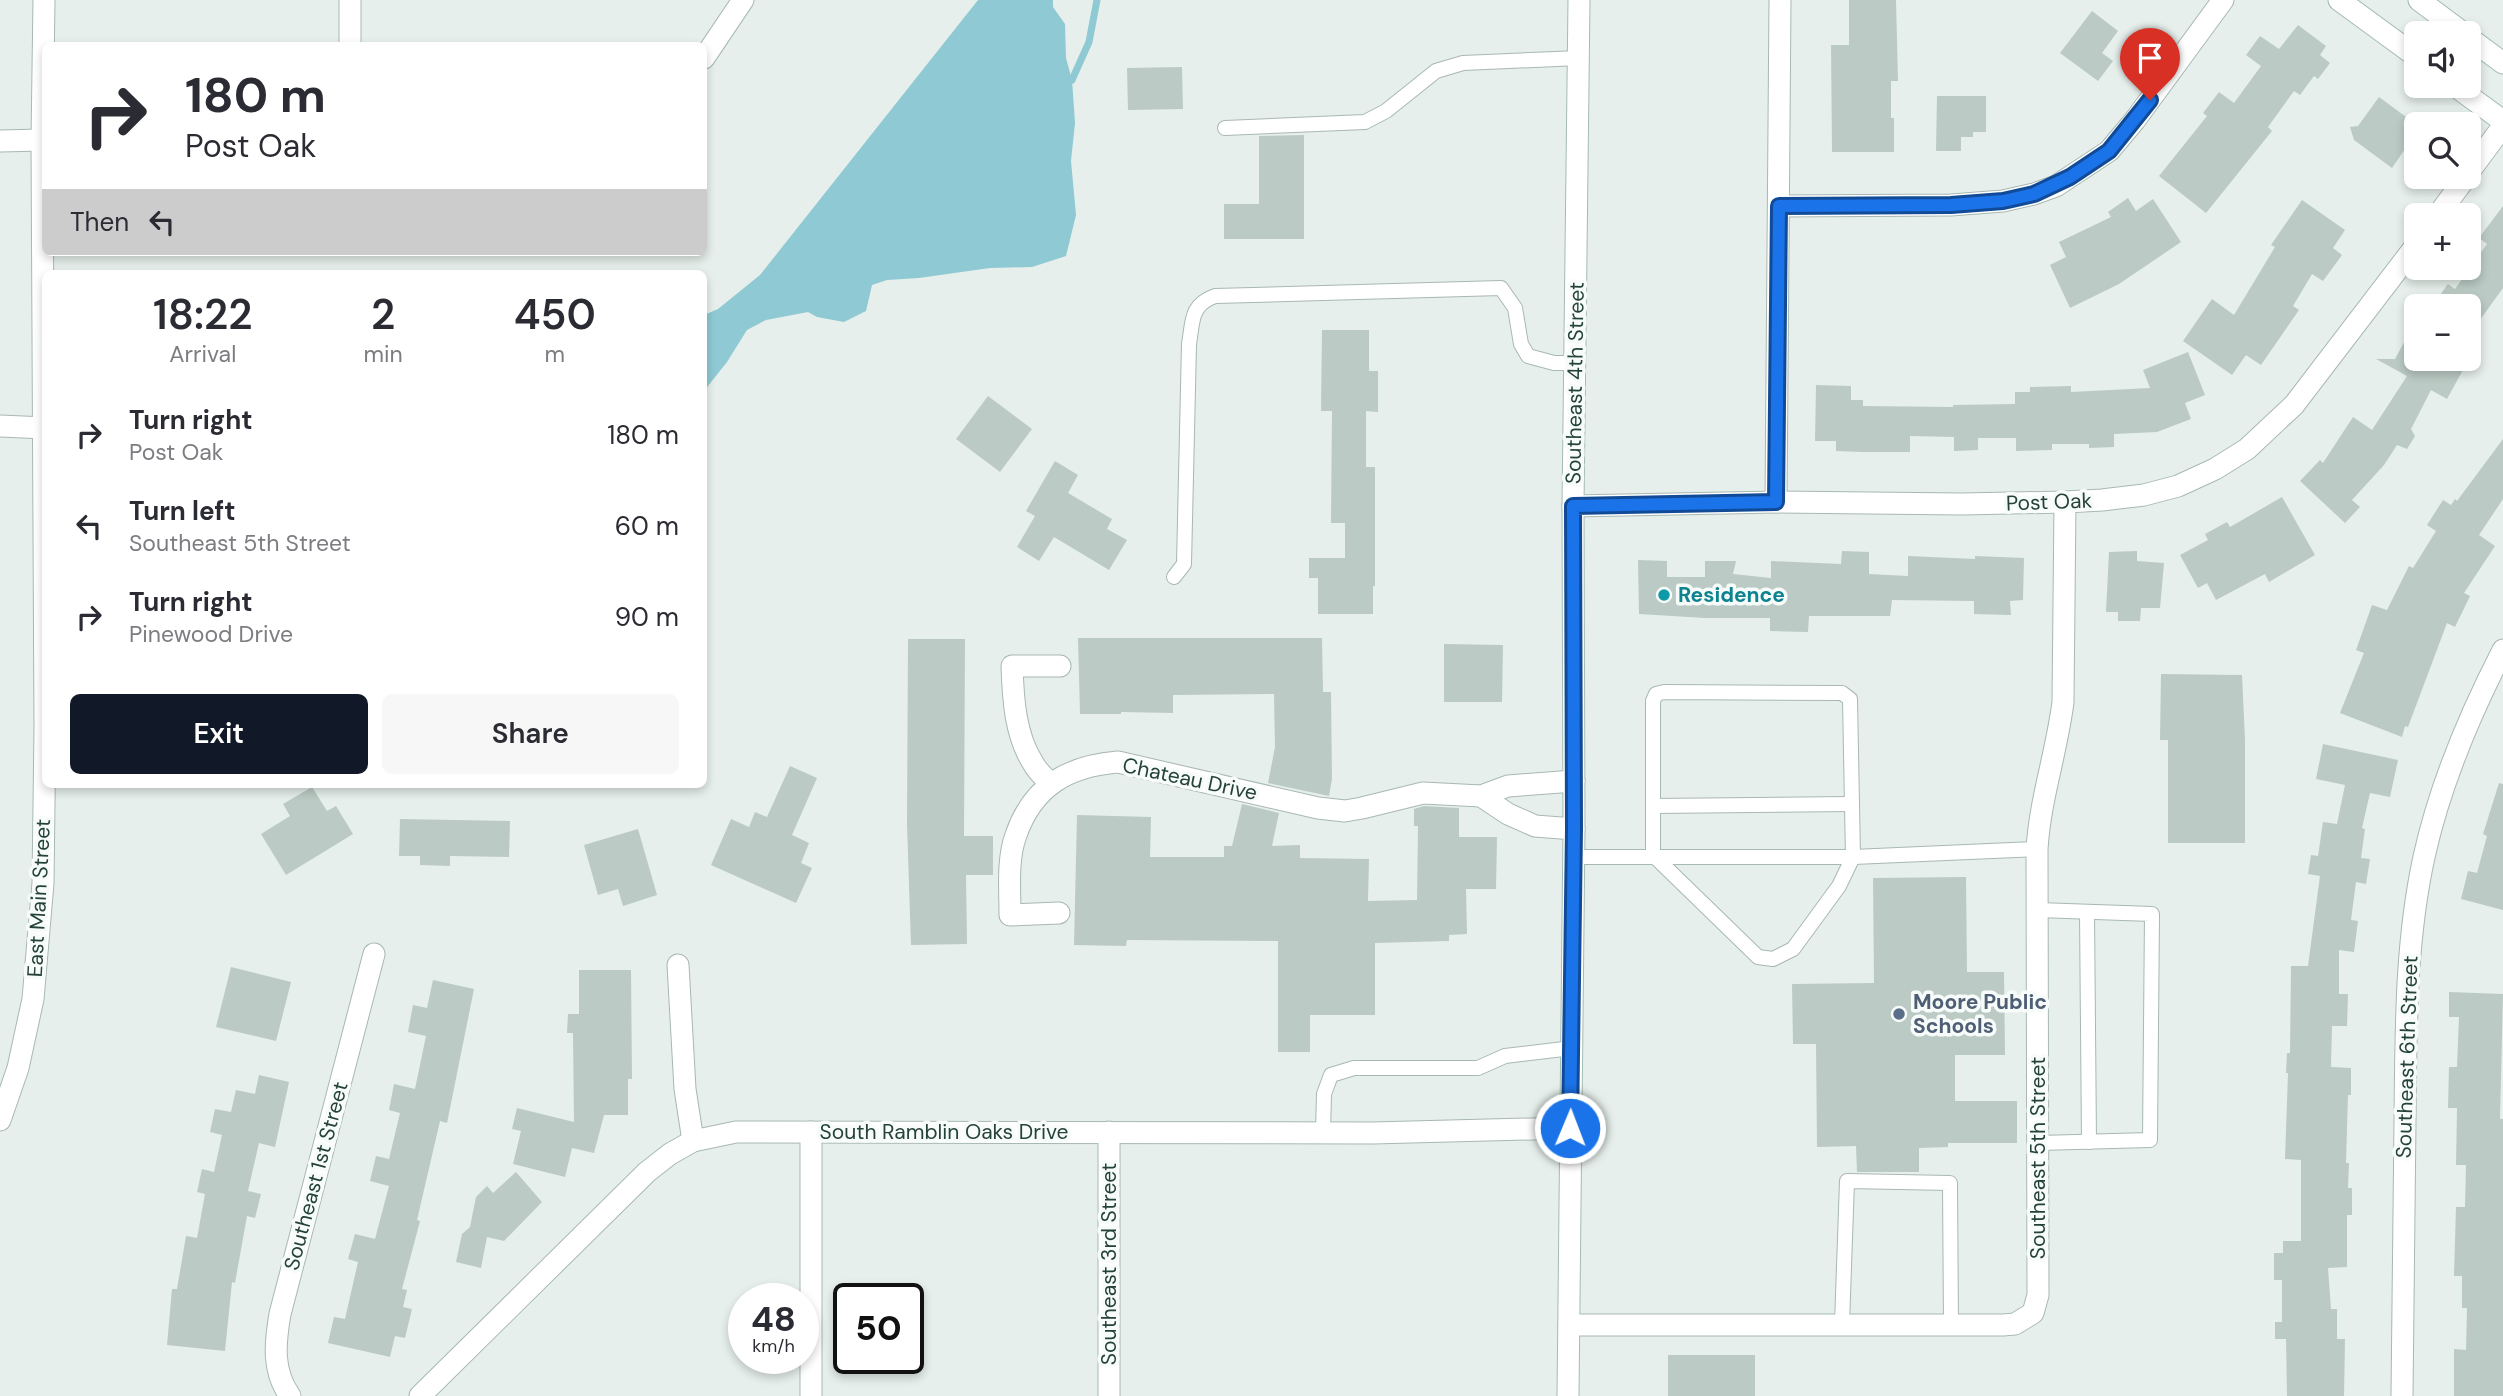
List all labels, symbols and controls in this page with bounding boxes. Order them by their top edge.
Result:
map controls [2404,21,2481,371]
button: sound [2404,21,2481,98]
pin [2120,28,2180,100]
icon: arrive [2131,39,2169,77]
text: 180 m [185,63,326,127]
icon: right [70,70,161,161]
button: search [2404,112,2481,189]
text: Post Oak [185,125,316,167]
icon: left [143,203,181,241]
button: + [2404,203,2481,280]
text: Then [70,205,129,239]
street label: Southeast 4th Street [1559,282,1591,484]
text: 18:22 [153,287,252,342]
text: 2 [371,287,395,342]
text: 450 [514,287,596,342]
button: − [2404,294,2481,371]
text: Arrival [169,339,236,369]
text: min [364,339,403,369]
text: m [545,339,565,369]
text: Turn right [129,403,253,437]
icon: right [70,416,108,454]
text: 180 m [607,418,679,452]
text: Post Oak [129,437,223,467]
street label: Post Oak [2005,486,2093,517]
text: Turn left [129,494,236,528]
icon: left [70,507,108,545]
text: 60 m [615,509,679,543]
text: Southeast 5th Street [129,528,351,558]
place label: Residence [1678,581,1785,609]
text: Turn right [129,585,253,619]
marker: Residence [1656,587,1672,603]
icon: right [70,598,108,636]
text: 90 m [615,600,679,634]
text: Pinewood Drive [129,619,293,649]
button: Exit [70,694,368,774]
button: Share [382,694,679,774]
street label: Chateau Drive [1120,751,1260,807]
street label: East Main Street [21,818,57,978]
street label: Southeast 6th Street [2389,955,2425,1159]
place label: Moore Public Schools [1913,988,2047,1040]
marker: Moore Public Schools [1891,1006,1907,1022]
street label: Southeast 5th Street [2024,1057,2052,1259]
street label: Southeast 1st Street [277,1079,355,1273]
position arrow [1533,1091,1607,1165]
street label: South Ramblin Oaks Drive [820,1118,1069,1146]
street label: Southeast 3rd Street [1095,1163,1123,1365]
speed limit sign: 50 [833,1283,924,1374]
text: 48 [751,1296,796,1342]
text: km/h [752,1334,795,1358]

